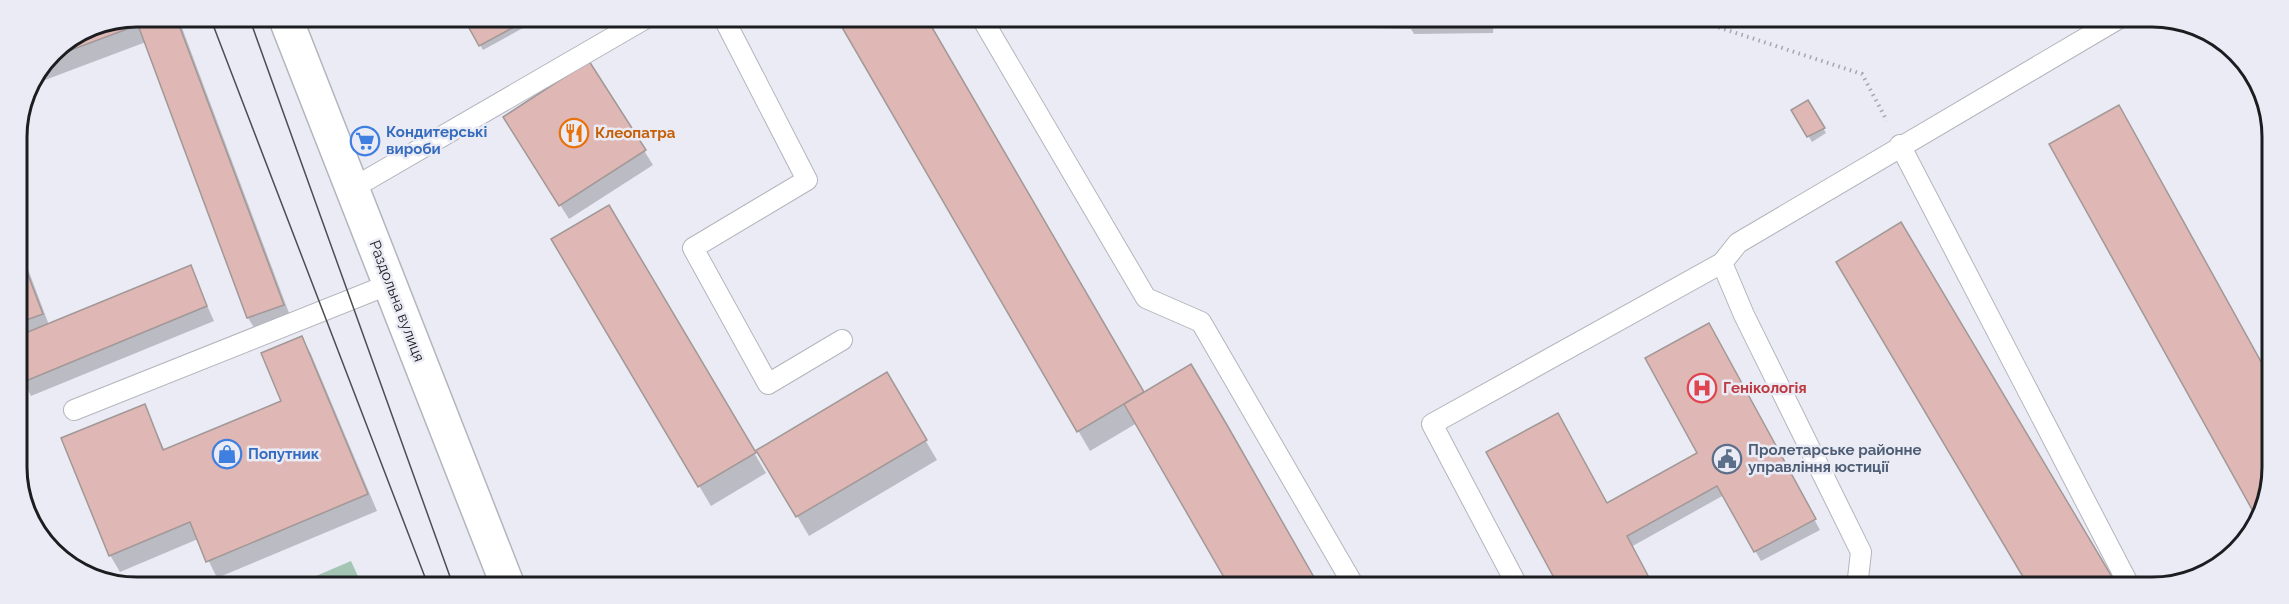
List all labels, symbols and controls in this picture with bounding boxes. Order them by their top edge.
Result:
restaurant icon: Клеопатра [558,117,590,149]
place label: Кондитерські вироби [386,123,487,158]
place label: Клеопатра [595,124,676,142]
supermarket icon: Кондитерські вироби [349,125,381,157]
street label: Раздольна вулиця [366,238,428,364]
hospital icon: Генікологія [1686,372,1718,404]
place label: Генікологія [1723,379,1807,397]
shop icon: Попутник [211,438,243,470]
place label: Пролетарське районне управління юстиції [1748,441,1922,476]
public building icon: Пролетарське районне управління юстиції [1711,443,1743,475]
place label: Попутник [248,445,320,463]

